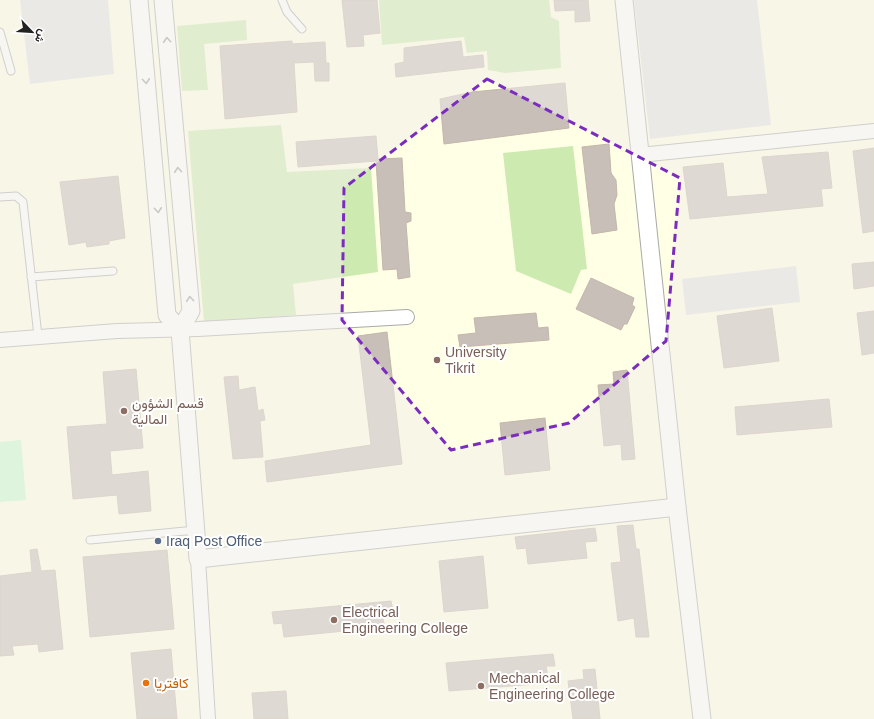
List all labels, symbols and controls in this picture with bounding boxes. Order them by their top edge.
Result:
north arrow [12,12,52,52]
text: ش [32,27,49,45]
one-way arrow [163,37,172,43]
one-way arrow [142,78,151,84]
one-way arrow [174,167,183,173]
one-way arrow [153,207,162,213]
one-way arrow [186,296,195,302]
place label: University Tikrit [445,344,506,376]
marker: University Tikrit [432,355,442,365]
place label: قسم الشؤون المالية [132,395,204,427]
marker: قسم الشؤون المالية [119,406,129,416]
place label: Iraq Post Office [166,533,262,549]
marker: Iraq Post Office [153,536,163,546]
place label: Electrical Engineering College [342,604,468,636]
marker: Electrical Engineering College [329,615,339,625]
place label: Mechanical Engineering College [489,670,615,702]
place label: كافتريا [154,675,189,692]
marker: كافتريا [141,678,151,688]
marker: Mechanical Engineering College [476,681,486,691]

